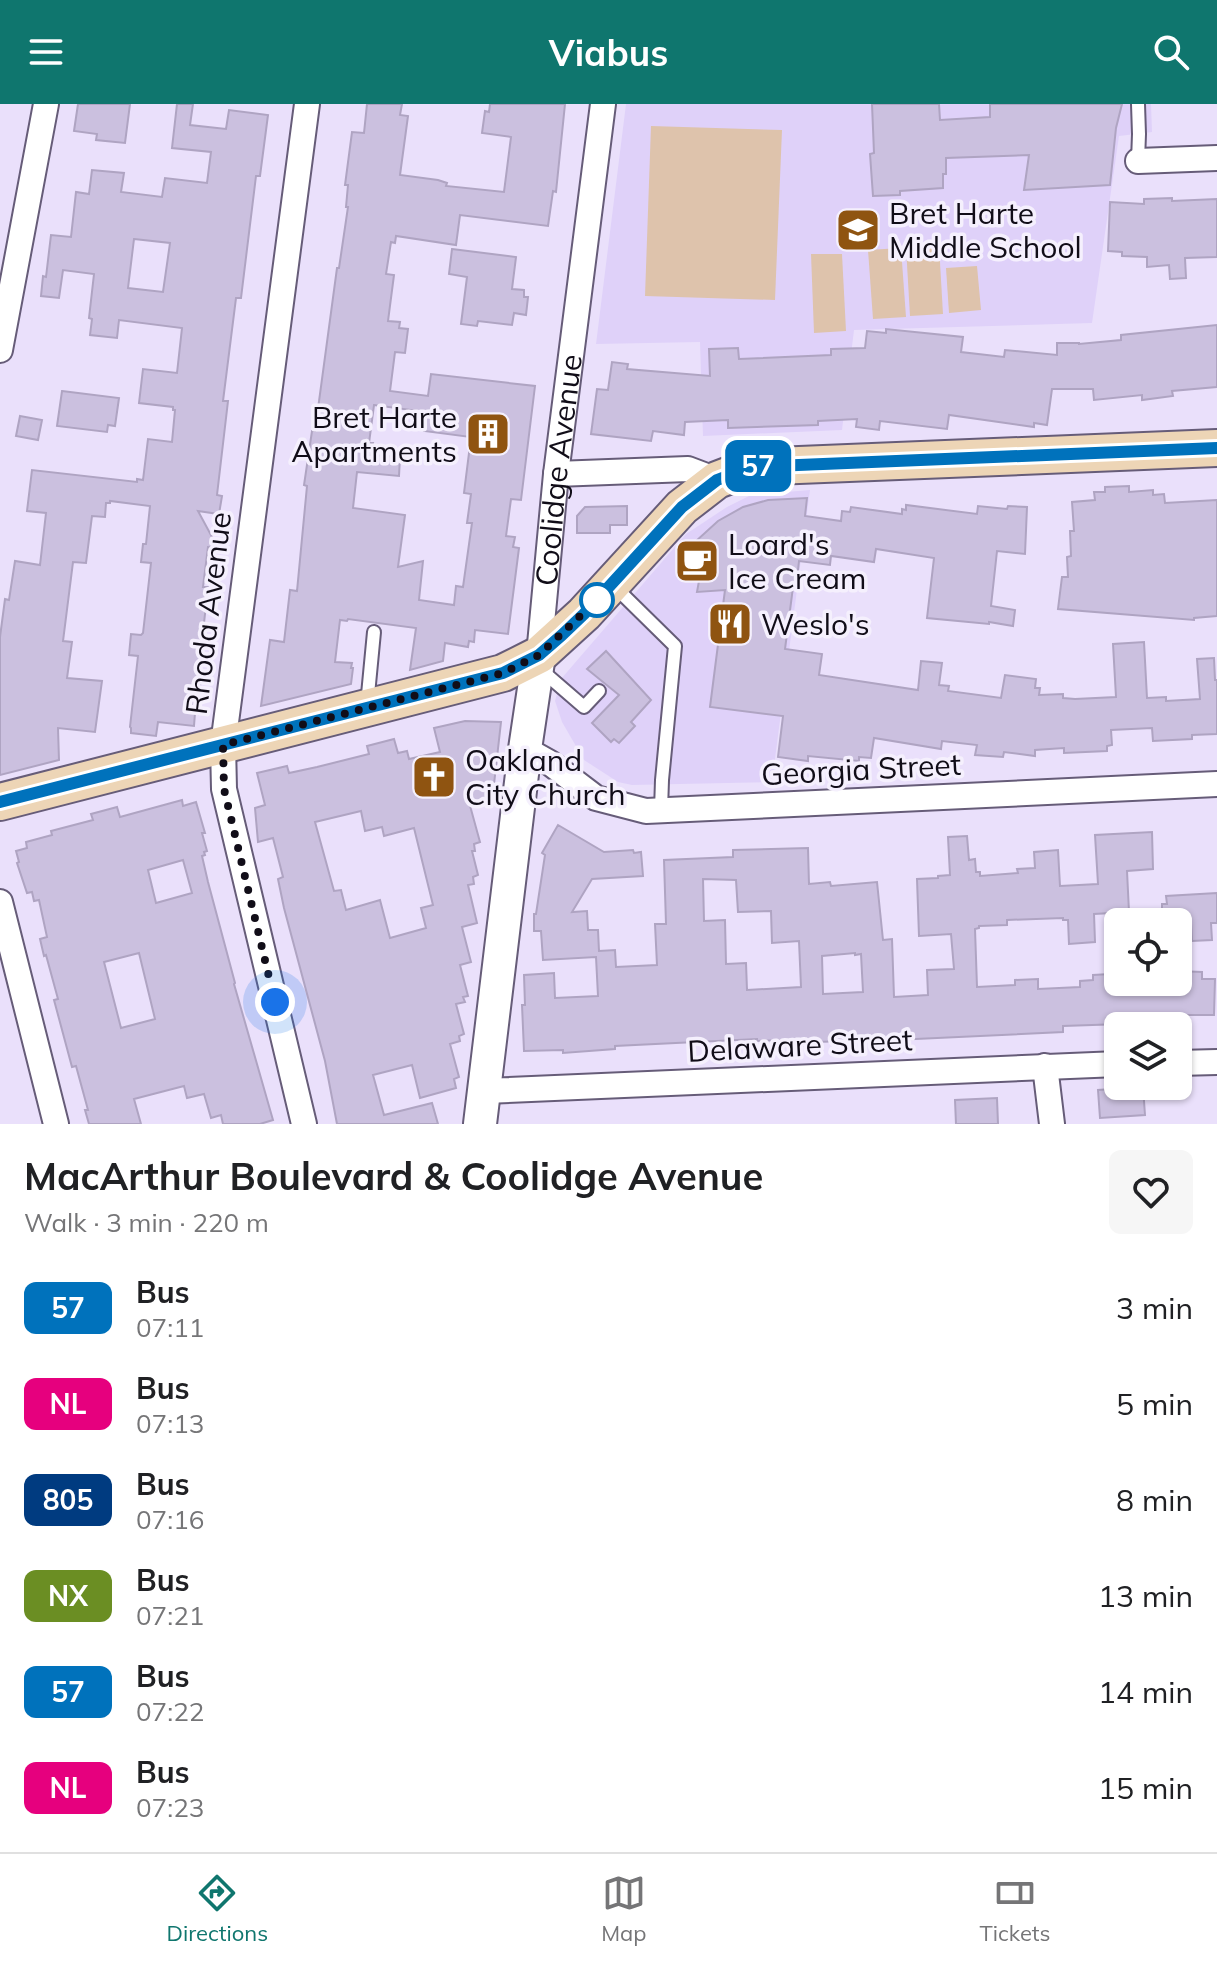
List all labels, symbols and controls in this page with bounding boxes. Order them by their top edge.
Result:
icon: menu [24,30,68,74]
text: Viabus [549,30,668,75]
icon: search [1149,30,1193,74]
place label: Bret Harte Middle School [889,194,1082,266]
school or university icon: Bret Harte Middle School [834,206,882,254]
street label: Coolidge Avenue [527,352,590,588]
place label: Bret Harte Apartments [291,398,457,470]
building icon: Bret Harte Apartments [464,410,512,458]
line badge: 57 [722,440,794,492]
text: 57 [741,448,775,483]
street label: Rhoda Avenue [177,510,239,716]
place label: Loard's Ice Cream [728,525,866,597]
cafe icon: Loard's Ice Cream [673,537,721,585]
unlabelled marker [580,583,614,617]
restaurant icon: Weslo's [706,600,754,648]
place label: Weslo's [761,605,870,643]
place label: Oakland City Church [465,741,626,813]
street label: Georgia Street [760,745,962,793]
church icon: Oakland City Church [410,753,458,801]
map controls [1104,908,1192,1100]
button: locate [1104,908,1192,996]
your location [255,982,295,1022]
button: layers [1104,1012,1192,1100]
street label: Delaware Street [687,1020,913,1070]
button: heart [1109,1150,1193,1234]
text: MacArthur Boulevard & Coolidge Avenue [24,1152,763,1200]
text: Walk · 3 min · 220 m [24,1206,269,1239]
text: Bus [136,1273,190,1311]
text: 3 min [1116,1289,1193,1327]
text: 57 [51,1290,85,1325]
text: 07:11 [136,1311,204,1344]
text: Bus [136,1369,190,1407]
text: 5 min [1116,1385,1193,1423]
text: NL [50,1386,86,1421]
text: 07:13 [136,1407,204,1440]
text: Bus [136,1465,190,1503]
text: 8 min [1116,1481,1193,1519]
text: 805 [43,1482,93,1517]
text: 07:16 [136,1503,204,1536]
text: Bus [136,1561,190,1599]
text: 13 min [1098,1577,1193,1615]
text: NX [48,1578,88,1613]
text: 07:21 [136,1599,204,1632]
text: Bus [136,1657,190,1695]
text: 14 min [1098,1673,1193,1711]
text: 57 [51,1674,85,1709]
text: 07:22 [136,1695,204,1728]
text: Bus [136,1753,190,1791]
text: 15 min [1098,1769,1193,1807]
text: NL [50,1770,86,1805]
text: 07:23 [136,1791,204,1824]
tab: Directions [166,1871,268,1947]
tab: Map [601,1871,646,1947]
tab: Tickets [979,1871,1050,1947]

